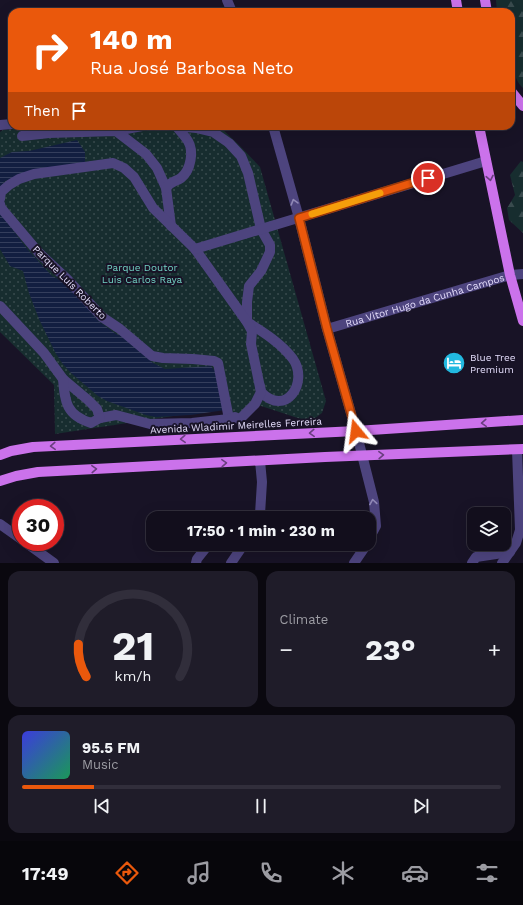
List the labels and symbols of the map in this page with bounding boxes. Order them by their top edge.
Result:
pin [411,161,445,195]
one-way arrow [485,175,493,181]
one-way arrow [290,198,299,205]
street label: Parque Luis Roberto [31,243,109,321]
park label: Parque Doutor Luis Carlos Raya [102,262,183,285]
street label: Rua Vitor Hugo da Cunha Campos [344,272,506,329]
hotel icon: Blue Tree Premium [441,350,467,376]
place label: Blue Tree Premium [470,352,516,375]
position arrow [335,410,377,452]
street label: Avenida Wladimir Meirelles Ferreira [150,415,323,435]
one-way arrow [481,418,487,427]
one-way arrow [309,428,315,437]
one-way arrow [180,435,186,444]
one-way arrow [50,441,56,450]
one-way arrow [378,451,384,459]
one-way arrow [221,458,227,467]
one-way arrow [91,465,97,474]
speed limit sign: 30 [12,499,64,551]
one-way arrow [370,499,378,505]

